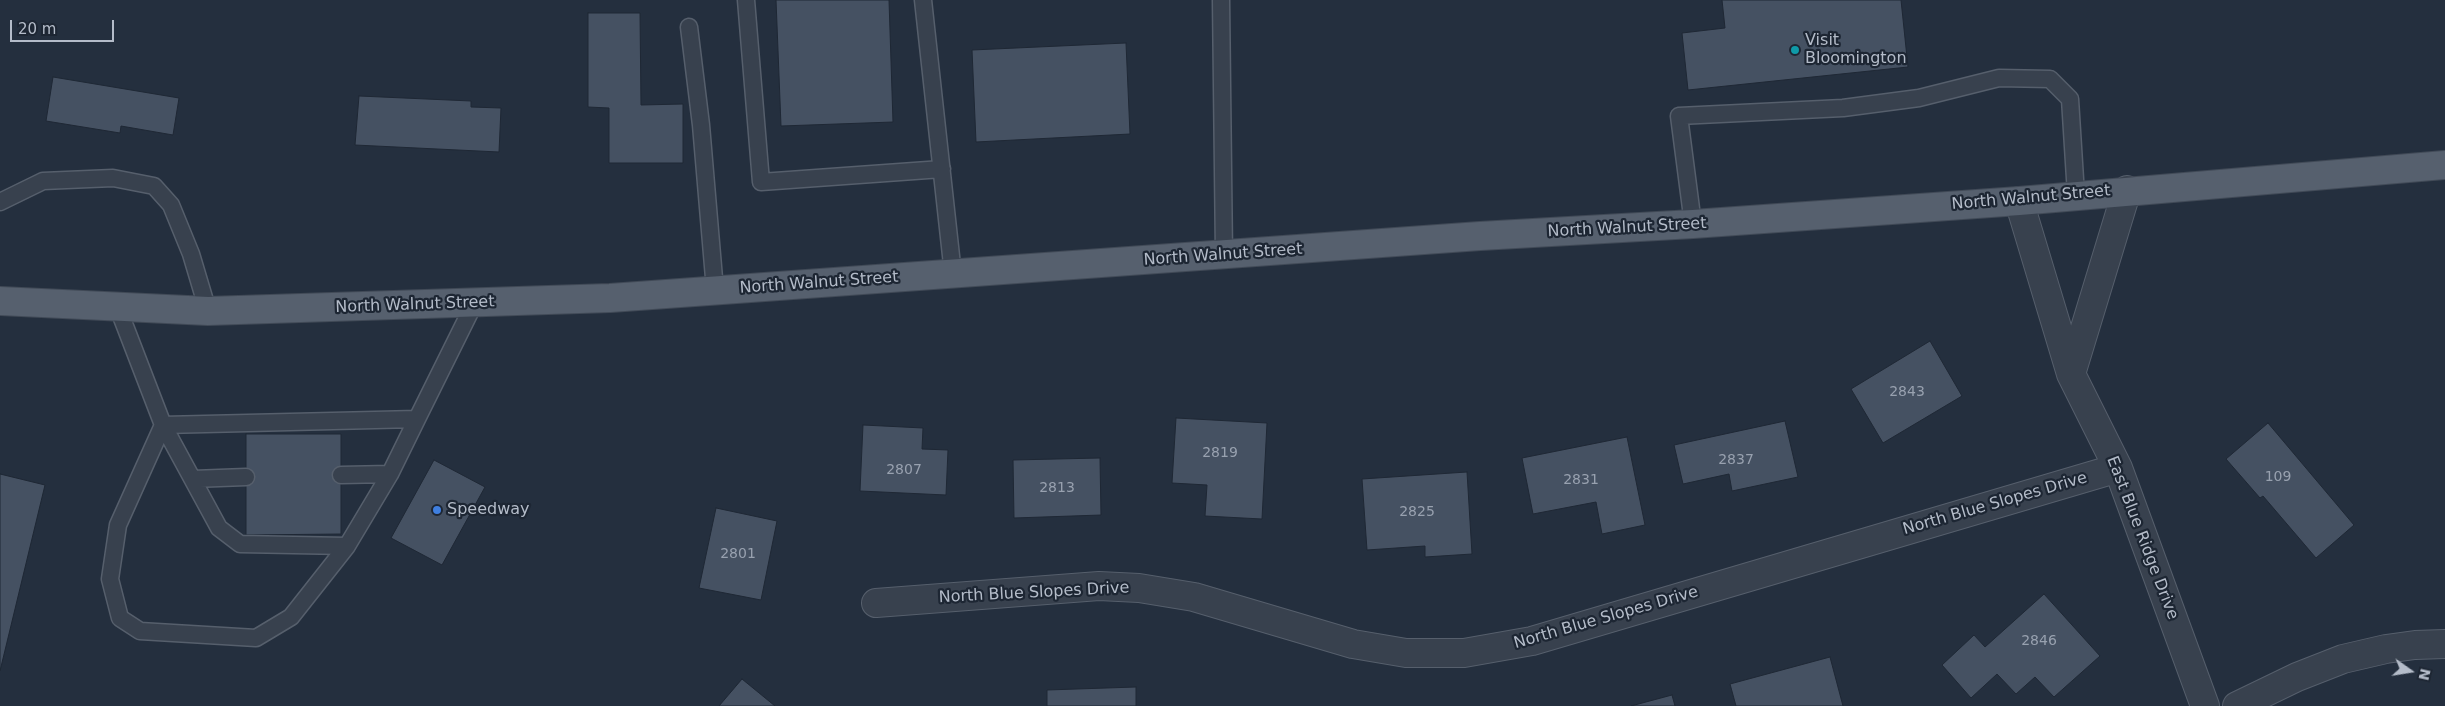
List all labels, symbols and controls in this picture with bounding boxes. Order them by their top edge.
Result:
scale bar [12,10,116,42]
text: 20 m [18,20,56,38]
place label: Visit Bloomington [1805,31,1907,69]
marker: Visit Bloomington [1789,44,1801,56]
street label: North Walnut Street [1951,182,2111,214]
street label: North Walnut Street [1547,214,1707,242]
street label: North Walnut Street [1143,240,1303,270]
street label: North Walnut Street [739,268,899,298]
street label: North Walnut Street [335,293,495,317]
house number: 2843 [1889,384,1925,400]
house number: 2819 [1202,445,1238,461]
house number: 2837 [1718,452,1754,468]
street label: East Blue Ridge Drive [2102,454,2182,622]
house number: 2807 [886,462,922,478]
street label: North Blue Slopes Drive [1901,468,2089,540]
house number: 109 [2265,469,2291,485]
house number: 2831 [1563,472,1599,488]
house number: 2813 [1039,480,1075,496]
place label: Speedway [447,500,530,520]
marker: Speedway [431,504,443,516]
house number: 2825 [1399,504,1435,520]
house number: 2801 [720,546,756,562]
street label: North Blue Slopes Drive [938,578,1130,608]
street label: North Blue Slopes Drive [1512,582,1700,654]
house number: 2846 [2021,633,2057,649]
north arrow [2385,646,2435,696]
text: N [2416,667,2434,682]

